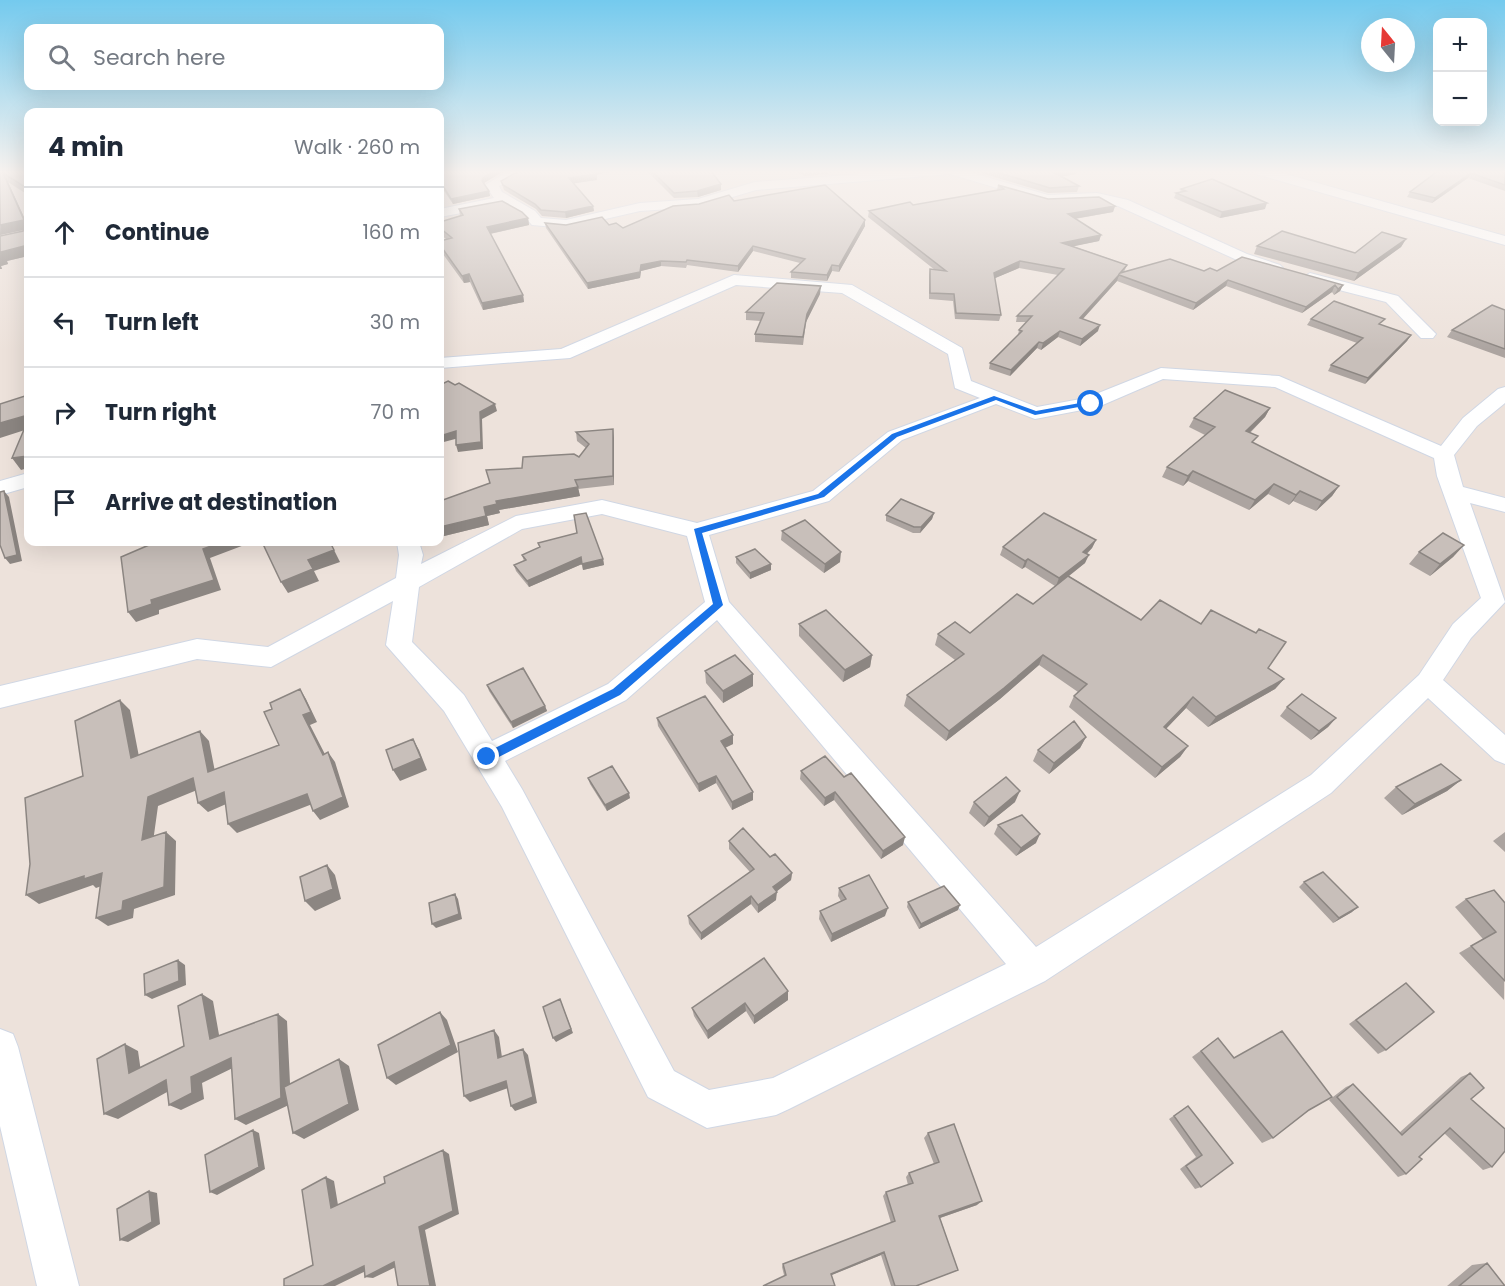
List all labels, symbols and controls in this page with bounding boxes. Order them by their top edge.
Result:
north arrow [1361,18,1415,72]
map controls [1433,18,1487,126]
button: + [1433,18,1487,72]
search box [24,24,444,90]
icon: search [45,41,78,74]
text: Search here [93,42,226,73]
button: − [1433,72,1487,126]
text: 4 min [48,129,124,165]
text: Walk · 260 m [294,133,420,161]
icon: ahead [48,216,81,249]
text: Continue [105,217,209,248]
text: 160 m [362,218,420,246]
icon: left [48,306,81,339]
text: Turn left [105,307,199,338]
text: 30 m [370,308,420,336]
route start [1077,390,1103,416]
icon: right [48,396,81,429]
text: Turn right [105,397,216,428]
text: 70 m [371,398,420,426]
icon: arrive [48,486,81,519]
text: Arrive at destination [105,487,337,518]
route end [473,743,499,769]

